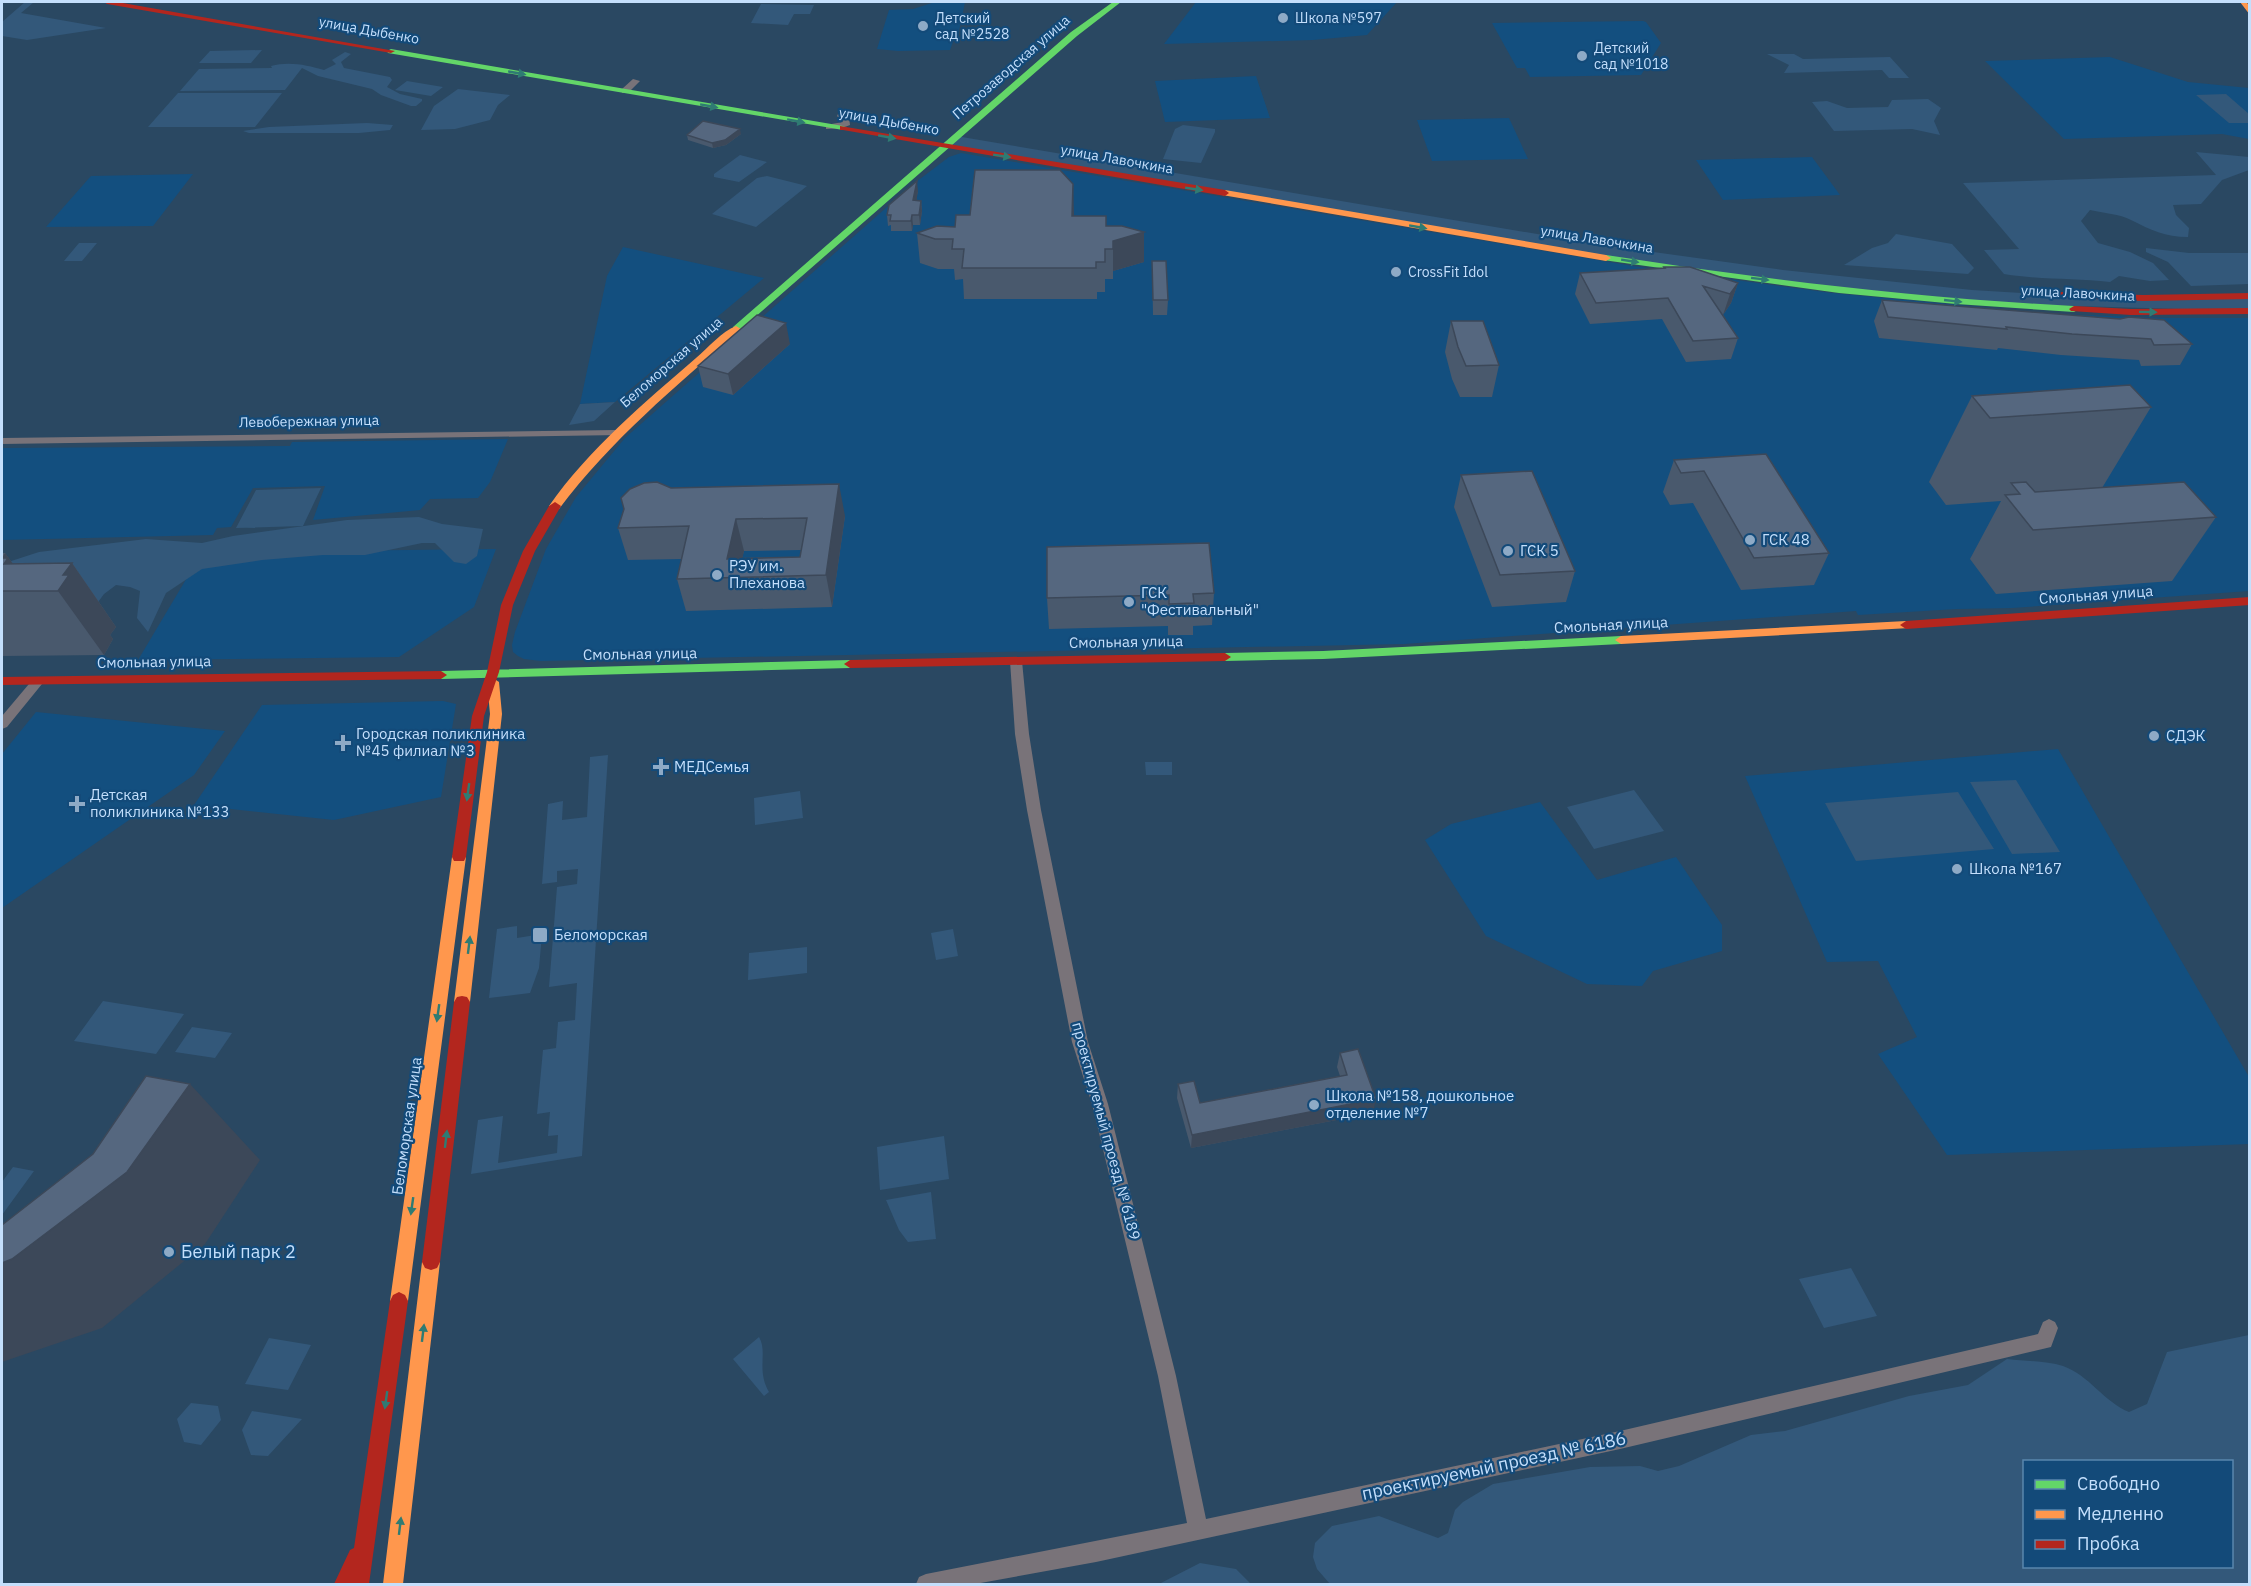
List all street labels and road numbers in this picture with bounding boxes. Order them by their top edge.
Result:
street label: Петрозаводская улица [949,11,1074,123]
street label: улица Дыбенко [317,12,421,48]
street label: улица Дыбенко [837,103,941,139]
street label: улица Лавочкина [1059,140,1175,178]
street label: улица Лавочкина [1539,221,1655,257]
street label: улица Лавочкина [2021,281,2136,305]
street label: Беломорская улица [616,312,726,411]
street label: Левобережная улица [239,411,380,431]
street label: Смольная улица [2038,581,2154,608]
street label: Смольная улица [1553,612,1669,637]
street label: Смольная улица [1069,631,1183,652]
street label: Смольная улица [583,643,697,664]
street label: Смольная улица [97,651,211,672]
street label: проектируемый проезд № 6189 [1068,1020,1145,1242]
street label: Беломорская улица [387,1056,426,1196]
street label: проектируемый проезд № 6186 [1360,1426,1628,1505]

